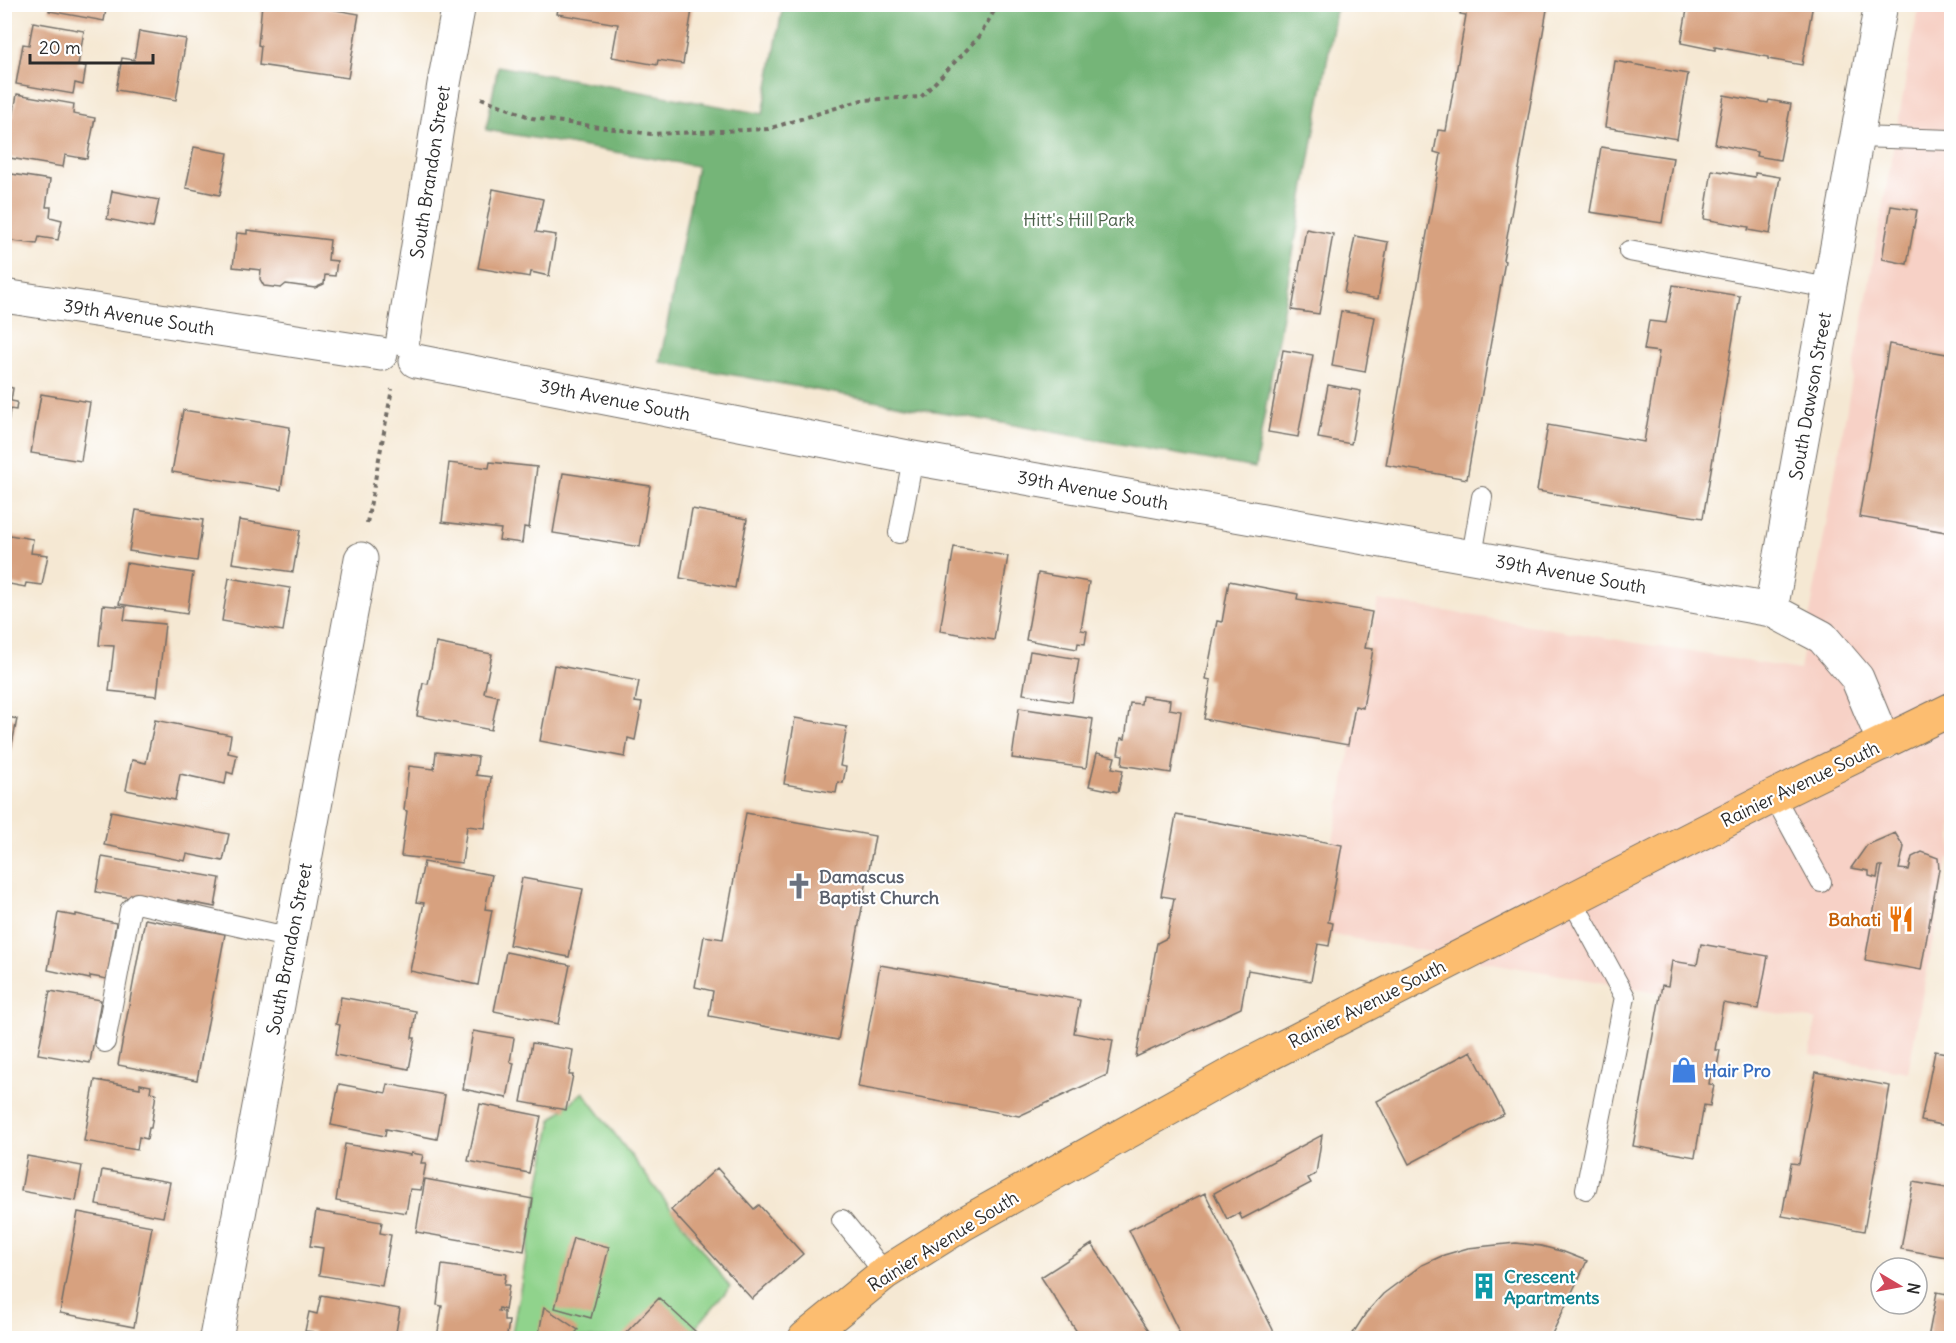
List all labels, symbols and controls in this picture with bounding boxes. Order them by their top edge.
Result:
scale bar [30,27,153,65]
text: 20 m [39,36,81,59]
street label: South Brandon Street [405,84,455,260]
park label: Hitt's Hill Park [1023,208,1135,231]
street label: 39th Avenue South [62,294,216,340]
street label: South Dawson Street [1784,310,1836,482]
street label: 39th Avenue South [538,374,692,426]
street label: 39th Avenue South [1016,465,1170,515]
street label: 39th Avenue South [1494,549,1648,599]
street label: Rainier Avenue South [1717,736,1883,832]
street label: South Brandon Street [261,861,317,1037]
place label: Damascus Baptist Church [819,865,940,909]
church icon: Damascus Baptist Church [784,871,814,901]
restaurant icon: Bahati [1886,904,1916,934]
place label: Bahati [1828,908,1881,931]
street label: Rainier Avenue South [1285,954,1449,1054]
shop icon: Hair Pro [1669,1055,1699,1085]
place label: Hair Pro [1704,1059,1771,1082]
street label: Rainier Avenue South [863,1185,1023,1297]
north arrow [1869,1256,1929,1316]
place label: Crescent Apartments [1504,1265,1600,1309]
building icon: Crescent Apartments [1469,1271,1499,1301]
text: N [1903,1281,1925,1296]

